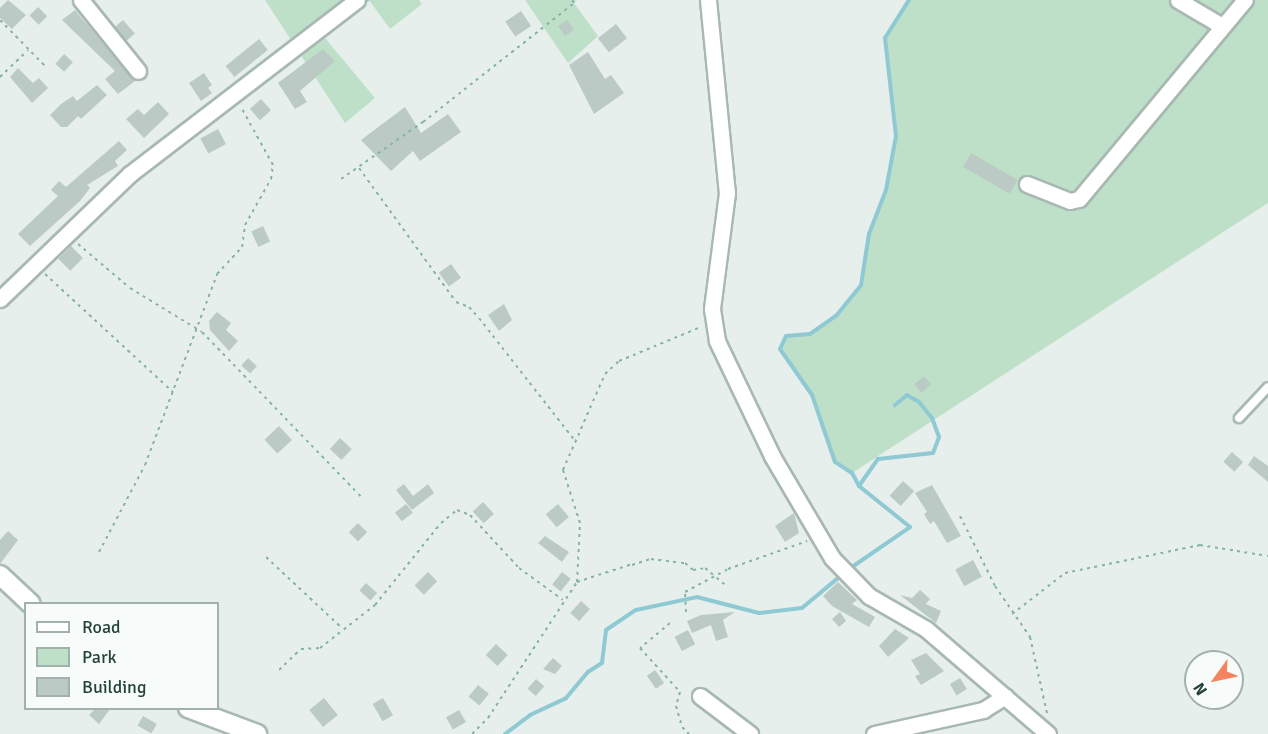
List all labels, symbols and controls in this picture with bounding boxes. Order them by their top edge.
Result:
legend [24,602,219,710]
text: Road [82,616,121,638]
text: Park [82,646,117,668]
north arrow [1184,650,1244,710]
text: Building [82,676,146,698]
text: N [1189,679,1212,699]

